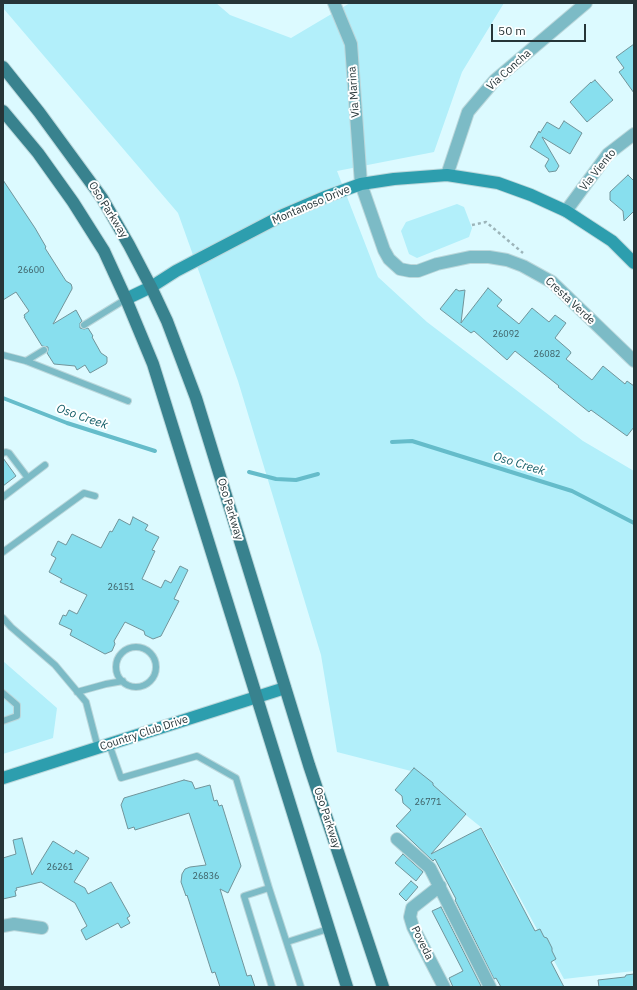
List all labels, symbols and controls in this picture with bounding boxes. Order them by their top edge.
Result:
scale bar [493,16,588,42]
text: 50 m [498,23,526,38]
street label: Via Concha [484,47,534,93]
street label: Via Marina [346,66,362,118]
street label: Via Viento [577,147,619,193]
street label: Oso Parkway [85,179,131,241]
street label: Montanoso Drive [270,183,352,227]
house number: 26600 [18,265,44,275]
street label: Cresta Verde [542,275,598,327]
house number: 26092 [493,329,519,339]
house number: 26082 [534,349,560,359]
water label: Oso Creek [54,402,110,432]
water label: Oso Creek [491,449,547,479]
street label: Oso Parkway [214,477,246,541]
house number: 26151 [108,582,134,592]
street label: Country Club Drive [98,712,190,754]
street label: Oso Parkway [311,786,343,850]
house number: 26771 [415,797,441,807]
house number: 26261 [47,862,73,872]
house number: 26836 [193,871,219,881]
street label: Poveda [408,924,436,962]

